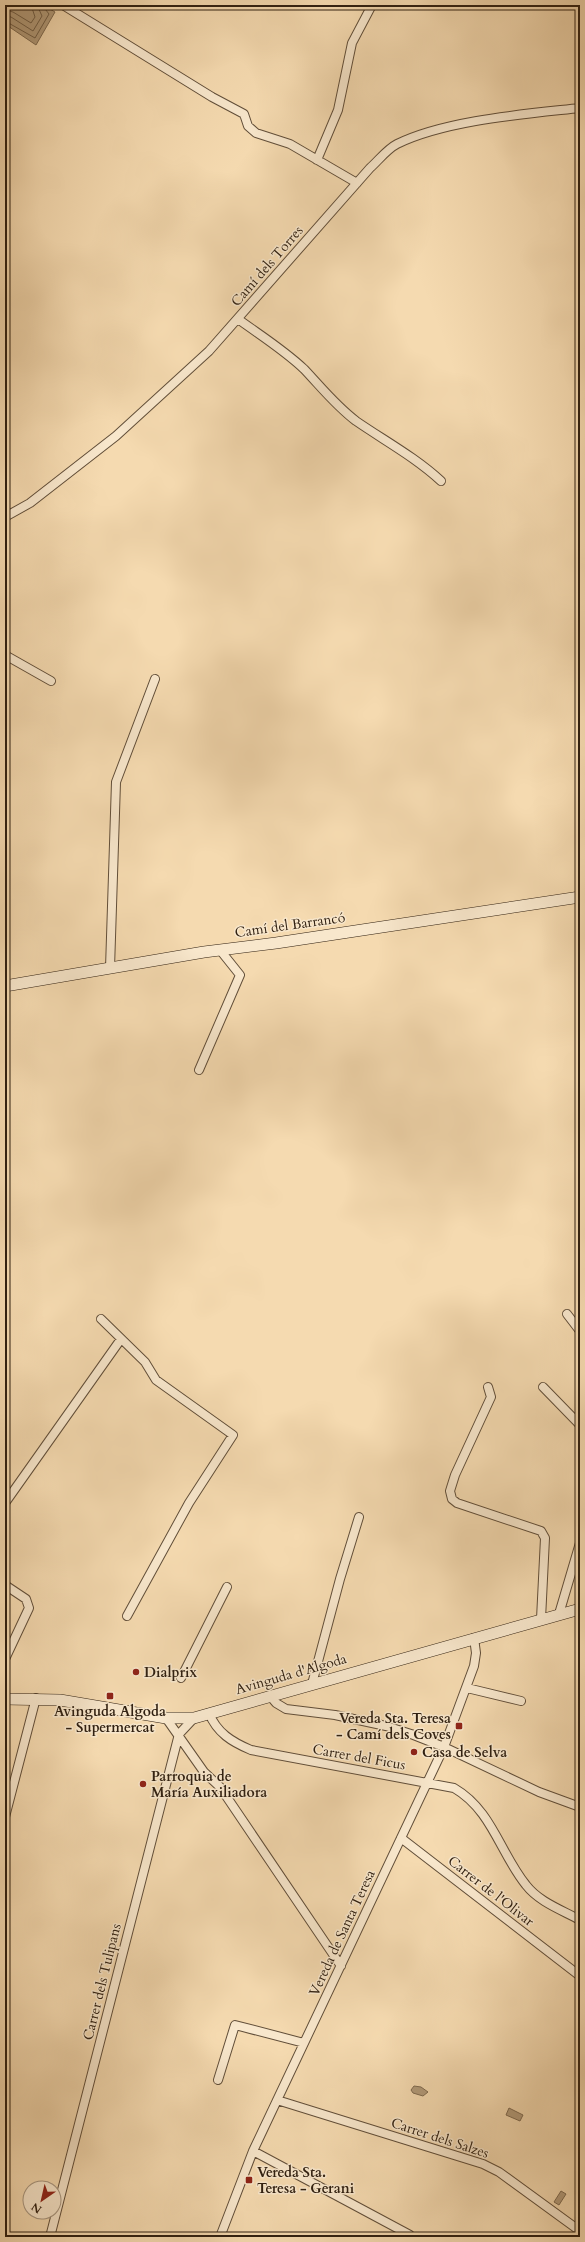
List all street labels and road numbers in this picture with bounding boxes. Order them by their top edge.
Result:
street label: Camí dels Torres [227,221,308,310]
street label: Camí del Barrancó [234,908,347,942]
street label: Avinguda d'Algoda [233,1649,349,1699]
street label: Carrer del Ficus [311,1739,407,1775]
street label: Carrer de l'Olivar [444,1851,539,1931]
street label: Vereda de Santa Teresa [304,1867,380,1999]
street label: Carrer dels Tulipans [78,1921,126,2042]
street label: Carrer dels Salzes [389,2113,492,2163]

